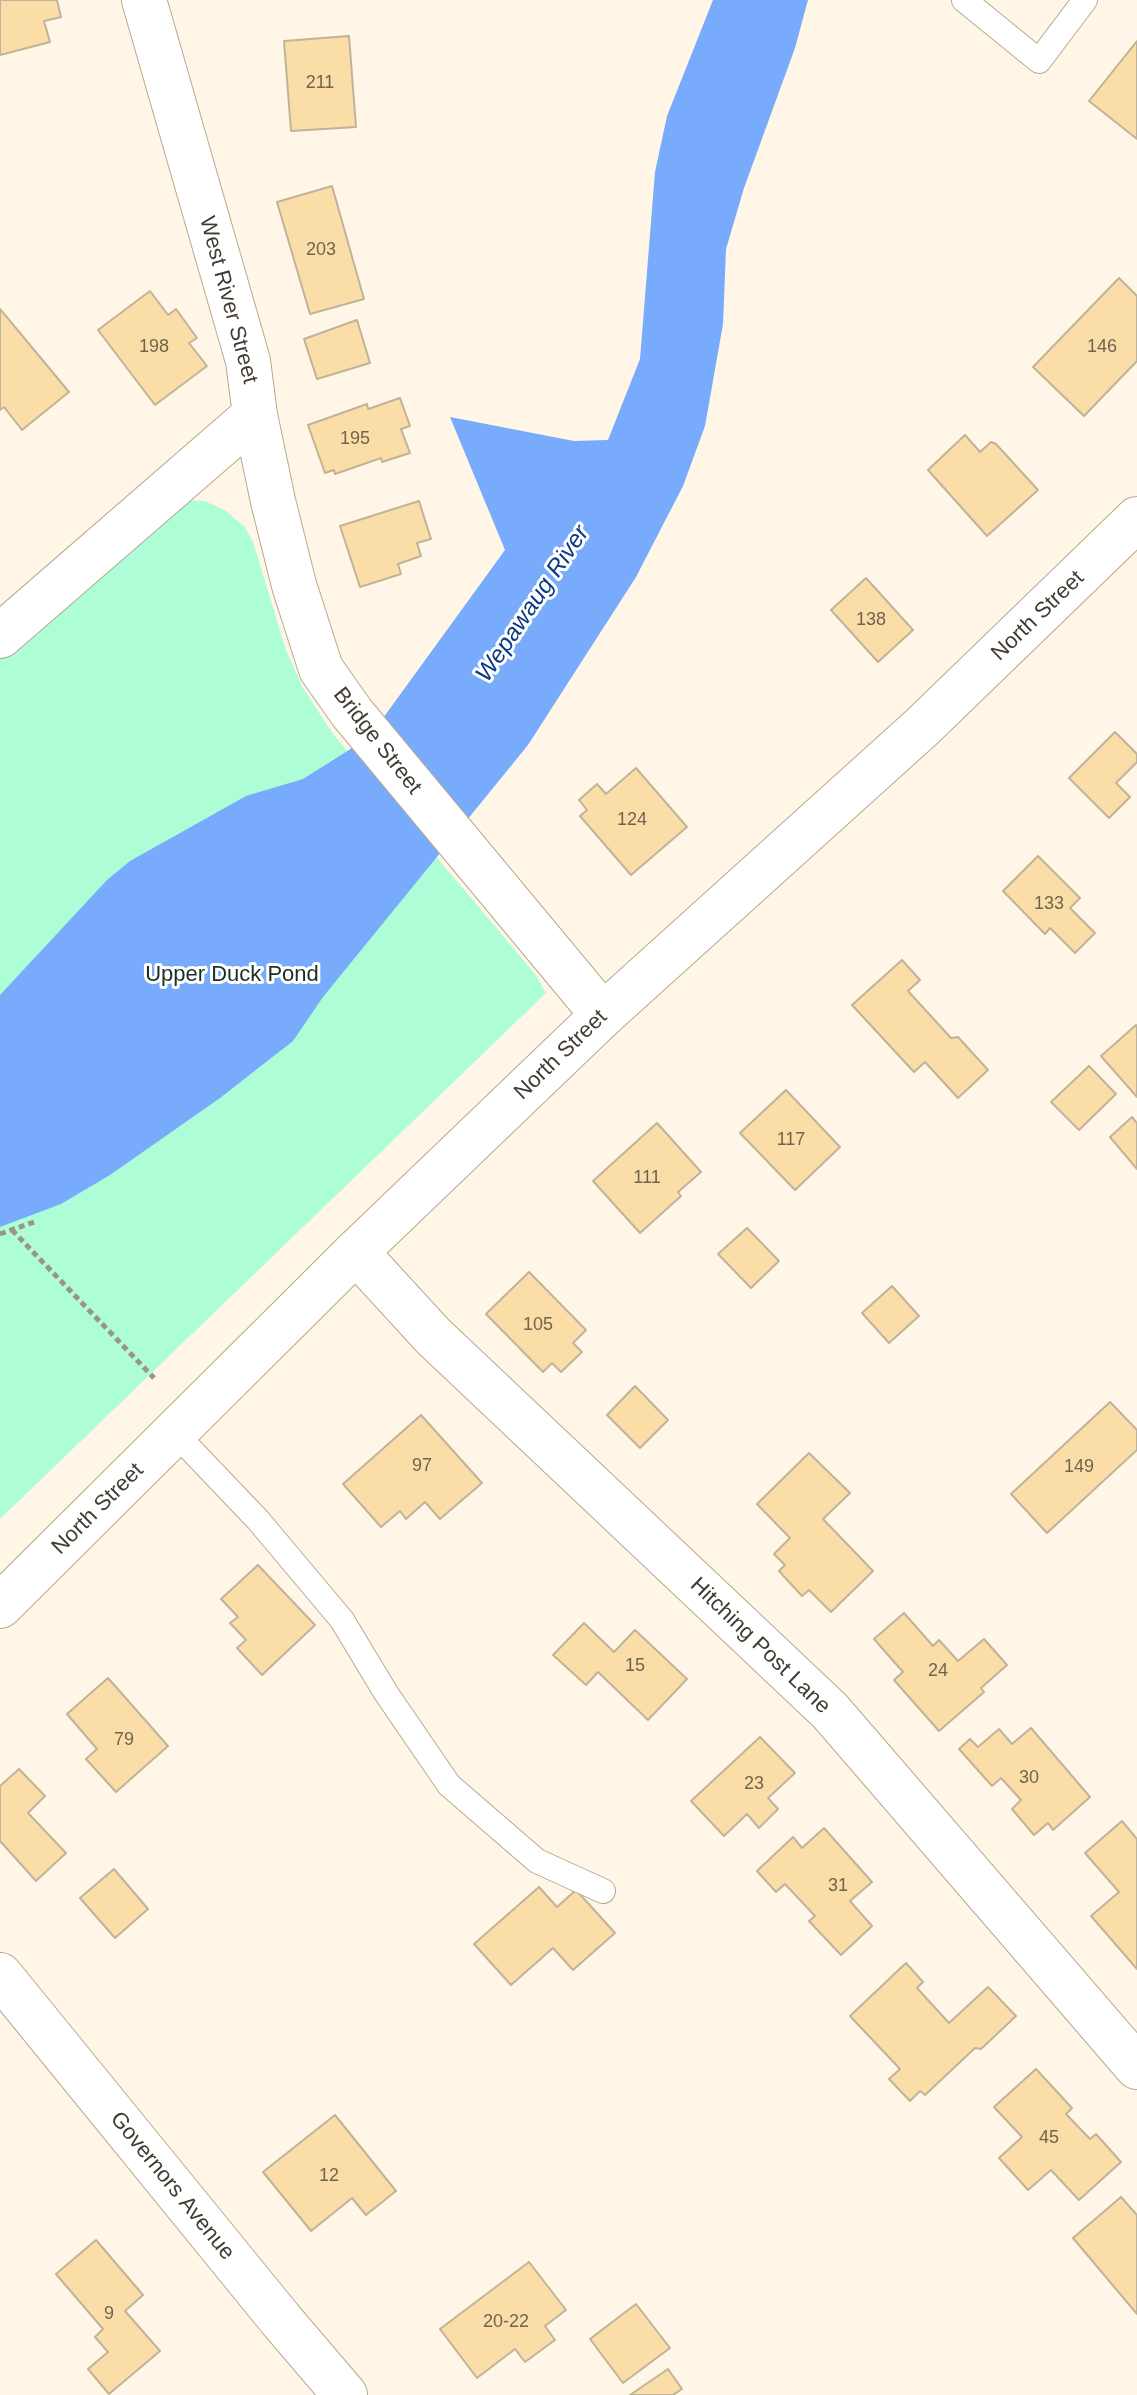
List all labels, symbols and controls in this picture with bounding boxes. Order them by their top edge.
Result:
house number: 211 [306,72,334,94]
street label: West River Street [193,214,263,386]
house number: 203 [306,239,336,261]
house number: 198 [139,336,169,358]
house number: 146 [1087,336,1117,358]
house number: 195 [340,428,370,450]
water label: Wepawaug River [470,520,596,688]
street label: North Street [986,565,1090,667]
house number: 138 [856,609,886,631]
street label: Bridge Street [327,682,427,800]
house number: 124 [617,809,647,831]
house number: 133 [1034,893,1064,915]
park label: Upper Duck Pond [145,962,319,988]
street label: North Street [509,1004,613,1106]
house number: 117 [777,1129,805,1151]
house number: 111 [633,1167,661,1189]
house number: 105 [523,1314,553,1336]
house number: 97 [412,1455,432,1477]
house number: 149 [1064,1456,1094,1478]
street label: North Street [47,1458,149,1560]
street label: Hitching Post Lane [684,1572,836,1720]
house number: 15 [625,1655,645,1677]
house number: 24 [928,1660,948,1682]
house number: 79 [114,1729,134,1751]
house number: 30 [1019,1767,1039,1789]
house number: 23 [744,1773,764,1795]
house number: 31 [828,1875,848,1897]
street label: Governors Avenue [104,2107,240,2265]
house number: 45 [1039,2127,1059,2149]
house number: 12 [319,2165,339,2187]
house number: 9 [104,2303,114,2325]
house number: 20-22 [483,2311,529,2333]

